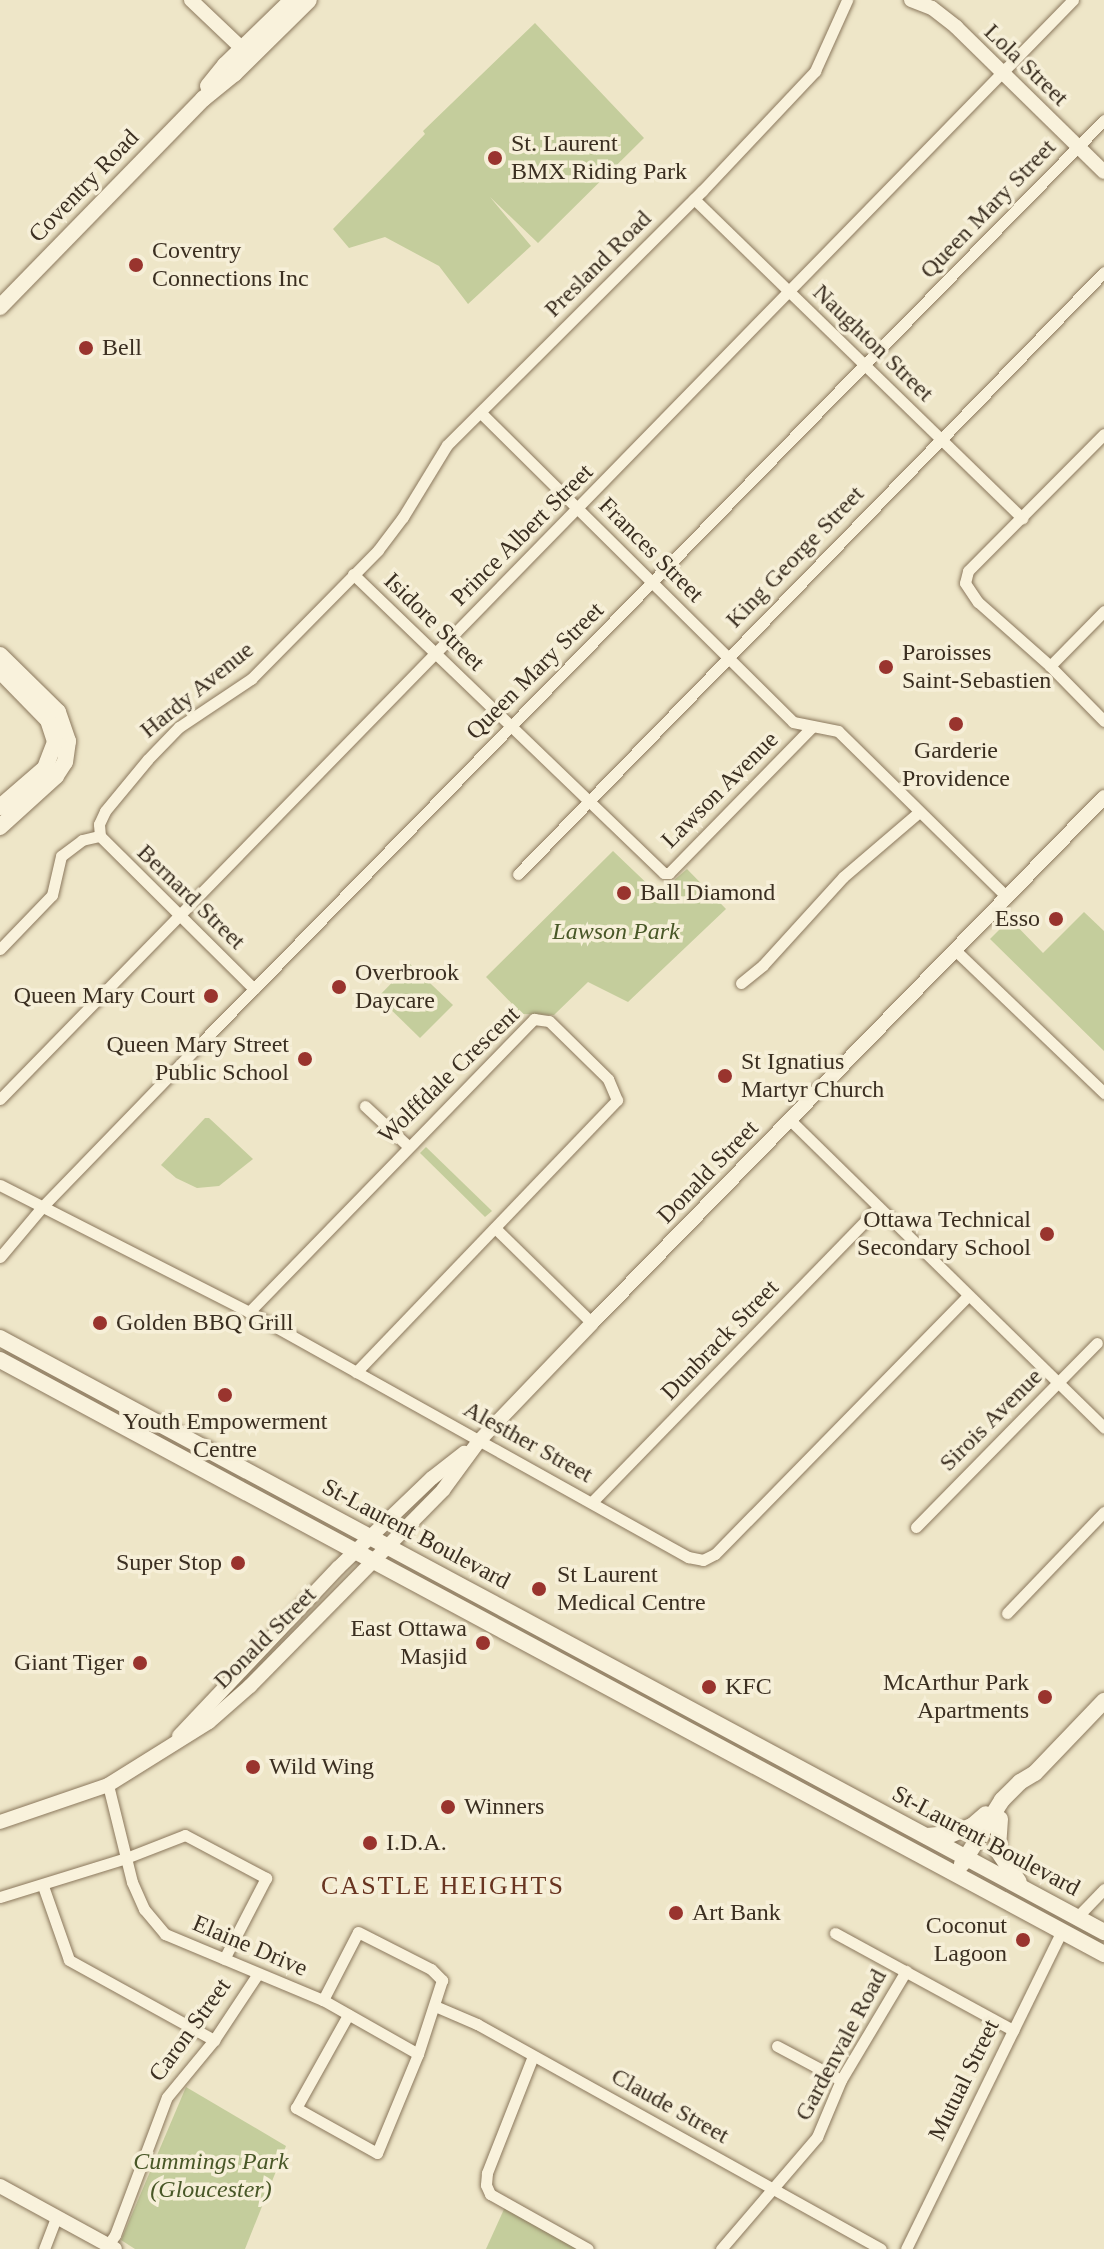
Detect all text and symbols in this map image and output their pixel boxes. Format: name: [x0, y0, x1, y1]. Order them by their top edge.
street label: Lola Street: [978, 18, 1074, 112]
street label: Coventry Road: [23, 123, 145, 249]
place label: St. Laurent BMX Riding Park: [511, 130, 687, 186]
street label: Queen Mary Street: [914, 133, 1062, 285]
marker: St. Laurent BMX Riding Park: [486, 149, 504, 167]
street label: Presland Road: [539, 205, 657, 323]
place label: Coventry Connections Inc: [152, 237, 309, 293]
marker: Coventry Connections Inc: [127, 256, 145, 274]
street label: Naughton Street: [807, 278, 939, 408]
place label: Bell: [102, 334, 142, 362]
marker: Bell: [77, 339, 95, 357]
street label: Prince Albert Street: [444, 457, 600, 613]
street label: King George Street: [720, 480, 870, 634]
street label: Frances Street: [593, 492, 709, 608]
street label: Isidore Street: [378, 567, 490, 677]
street label: Queen Mary Street: [460, 596, 610, 746]
street label: Hardy Avenue: [134, 635, 260, 745]
place label: Paroisses Saint-Sebastien: [902, 639, 1051, 695]
marker: Paroisses Saint-Sebastien: [877, 658, 895, 676]
marker: Garderie Providence: [947, 715, 965, 733]
street label: Lawson Avenue: [655, 725, 785, 855]
place label: Garderie Providence: [902, 737, 1010, 793]
street label: Bernard Street: [131, 838, 251, 956]
place label: Ball Diamond: [640, 879, 775, 907]
marker: Ball Diamond: [615, 884, 633, 902]
place label: Esso: [995, 905, 1040, 933]
marker: Esso: [1047, 910, 1065, 928]
park label: Lawson Park: [552, 918, 680, 946]
place label: Overbrook Daycare: [355, 959, 459, 1015]
marker: Overbrook Daycare: [330, 978, 348, 996]
place label: Queen Mary Court: [14, 982, 195, 1010]
marker: Queen Mary Court: [202, 987, 220, 1005]
street label: Wolffdale Crescent: [372, 1000, 526, 1150]
place label: Queen Mary Street Public School: [106, 1031, 289, 1087]
place label: St Ignatius Martyr Church: [741, 1048, 884, 1104]
marker: Queen Mary Street Public School: [296, 1050, 314, 1068]
marker: St Ignatius Martyr Church: [716, 1067, 734, 1085]
street label: Donald Street: [652, 1114, 764, 1230]
place label: Ottawa Technical Secondary School: [857, 1206, 1031, 1262]
marker: Ottawa Technical Secondary School: [1038, 1225, 1056, 1243]
street label: Dunbrack Street: [655, 1274, 785, 1406]
place label: Golden BBQ Grill: [116, 1309, 293, 1337]
marker: Golden BBQ Grill: [91, 1314, 109, 1332]
street label: Sirois Avenue: [933, 1362, 1049, 1478]
marker: Youth Empowerment Centre: [216, 1386, 234, 1404]
street label: Alesther Street: [458, 1395, 598, 1489]
place label: Youth Empowerment Centre: [123, 1408, 327, 1464]
street label: St-Laurent Boulevard: [317, 1472, 515, 1596]
place label: Super Stop: [116, 1549, 222, 1577]
marker: Super Stop: [229, 1554, 247, 1572]
place label: St Laurent Medical Centre: [557, 1561, 706, 1617]
marker: St Laurent Medical Centre: [528, 1578, 550, 1600]
street label: Donald Street: [208, 1581, 322, 1695]
place label: East Ottawa Masjid: [350, 1615, 467, 1671]
marker: East Ottawa Masjid: [474, 1634, 492, 1652]
place label: Giant Tiger: [14, 1649, 124, 1677]
marker: Giant Tiger: [131, 1654, 149, 1672]
place label: McArthur Park Apartments: [883, 1669, 1029, 1725]
place label: KFC: [725, 1673, 772, 1701]
marker: KFC: [700, 1678, 718, 1696]
marker: McArthur Park Apartments: [1036, 1688, 1054, 1706]
place label: Wild Wing: [269, 1753, 374, 1781]
marker: Wild Wing: [244, 1758, 262, 1776]
street label: St-Laurent Boulevard: [887, 1779, 1085, 1903]
place label: Winners: [464, 1793, 544, 1821]
marker: Winners: [439, 1798, 457, 1816]
place label: I.D.A.: [386, 1829, 447, 1857]
marker: I.D.A.: [361, 1834, 379, 1852]
district label: CASTLE HEIGHTS: [321, 1870, 565, 1902]
place label: Art Bank: [692, 1899, 781, 1927]
marker: Art Bank: [667, 1904, 685, 1922]
street label: Elaine Drive: [188, 1909, 312, 1983]
place label: Coconut Lagoon: [926, 1912, 1007, 1968]
marker: Coconut Lagoon: [1014, 1931, 1032, 1949]
street label: Gardenvale Road: [789, 1964, 893, 2126]
street label: Caron Street: [143, 1973, 237, 2087]
street label: Mutual Street: [922, 2015, 1006, 2145]
street label: Claude Street: [606, 2062, 734, 2150]
park label: Cummings Park (Gloucester): [133, 2148, 289, 2204]

